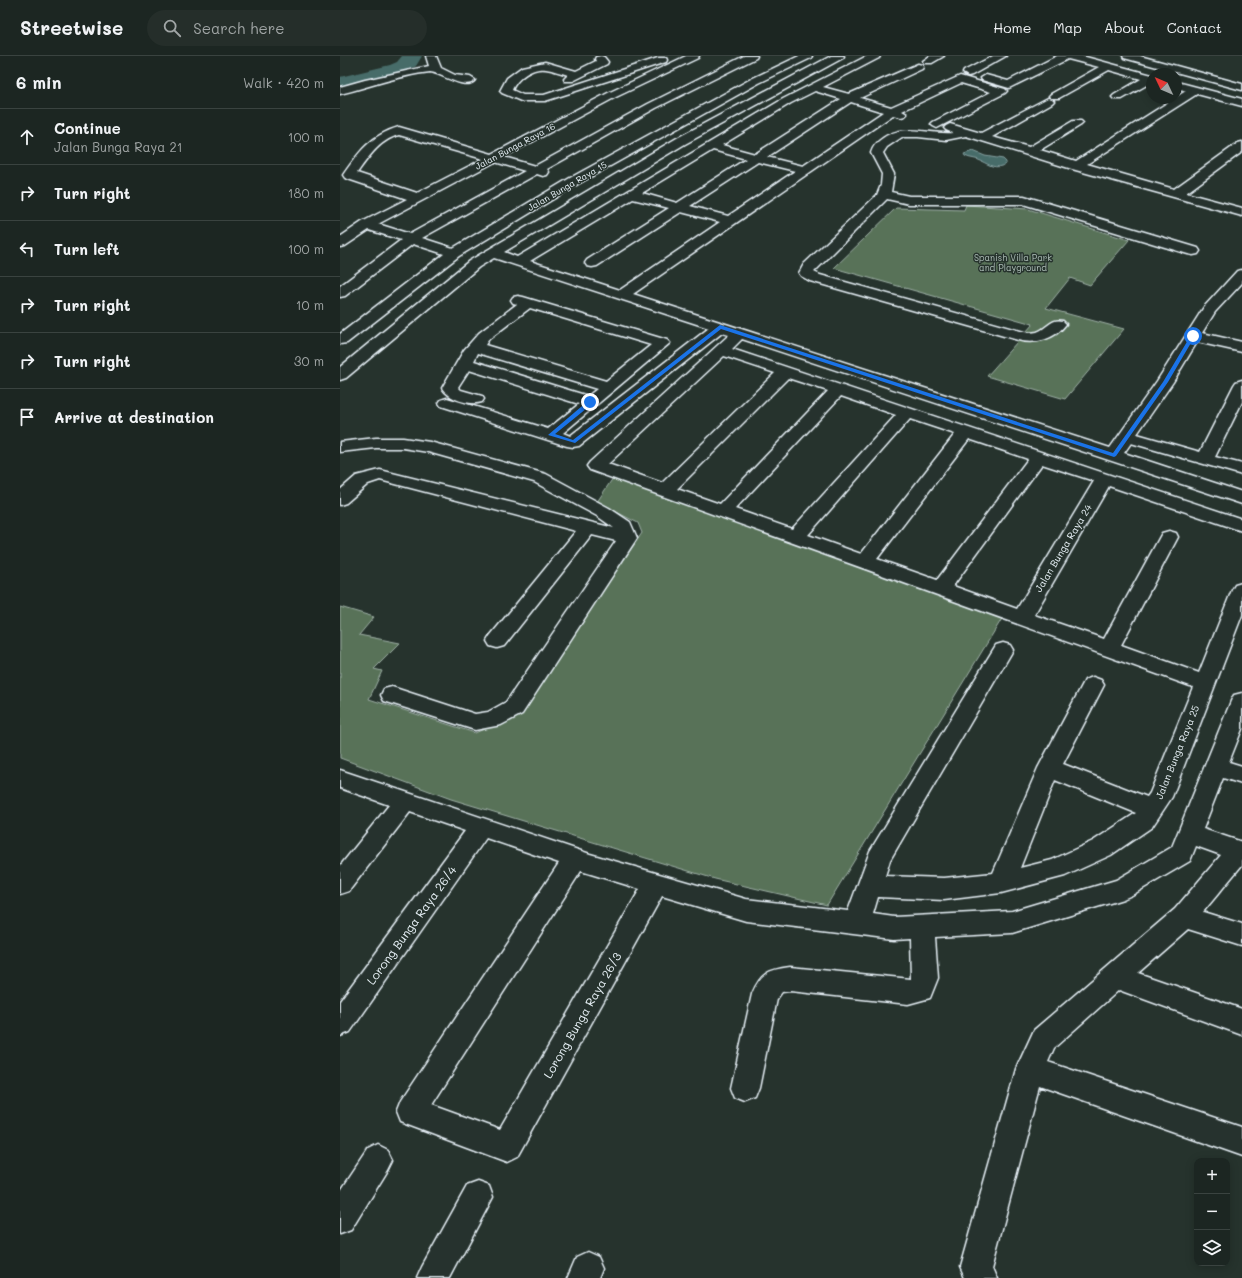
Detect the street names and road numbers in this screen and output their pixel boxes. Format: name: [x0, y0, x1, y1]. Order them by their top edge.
street label: Jalan Bunga Raya 16: [473, 120, 557, 172]
street label: Jalan Bunga Raya 15: [526, 159, 608, 213]
street label: Jalan Bunga Raya 24: [1031, 501, 1095, 595]
street label: Jalan Bunga Raya 25: [1152, 703, 1202, 801]
street label: Lorong Bunga Raya 26/4: [363, 862, 459, 988]
street label: Lorong Bunga Raya 26/3: [539, 949, 625, 1081]

